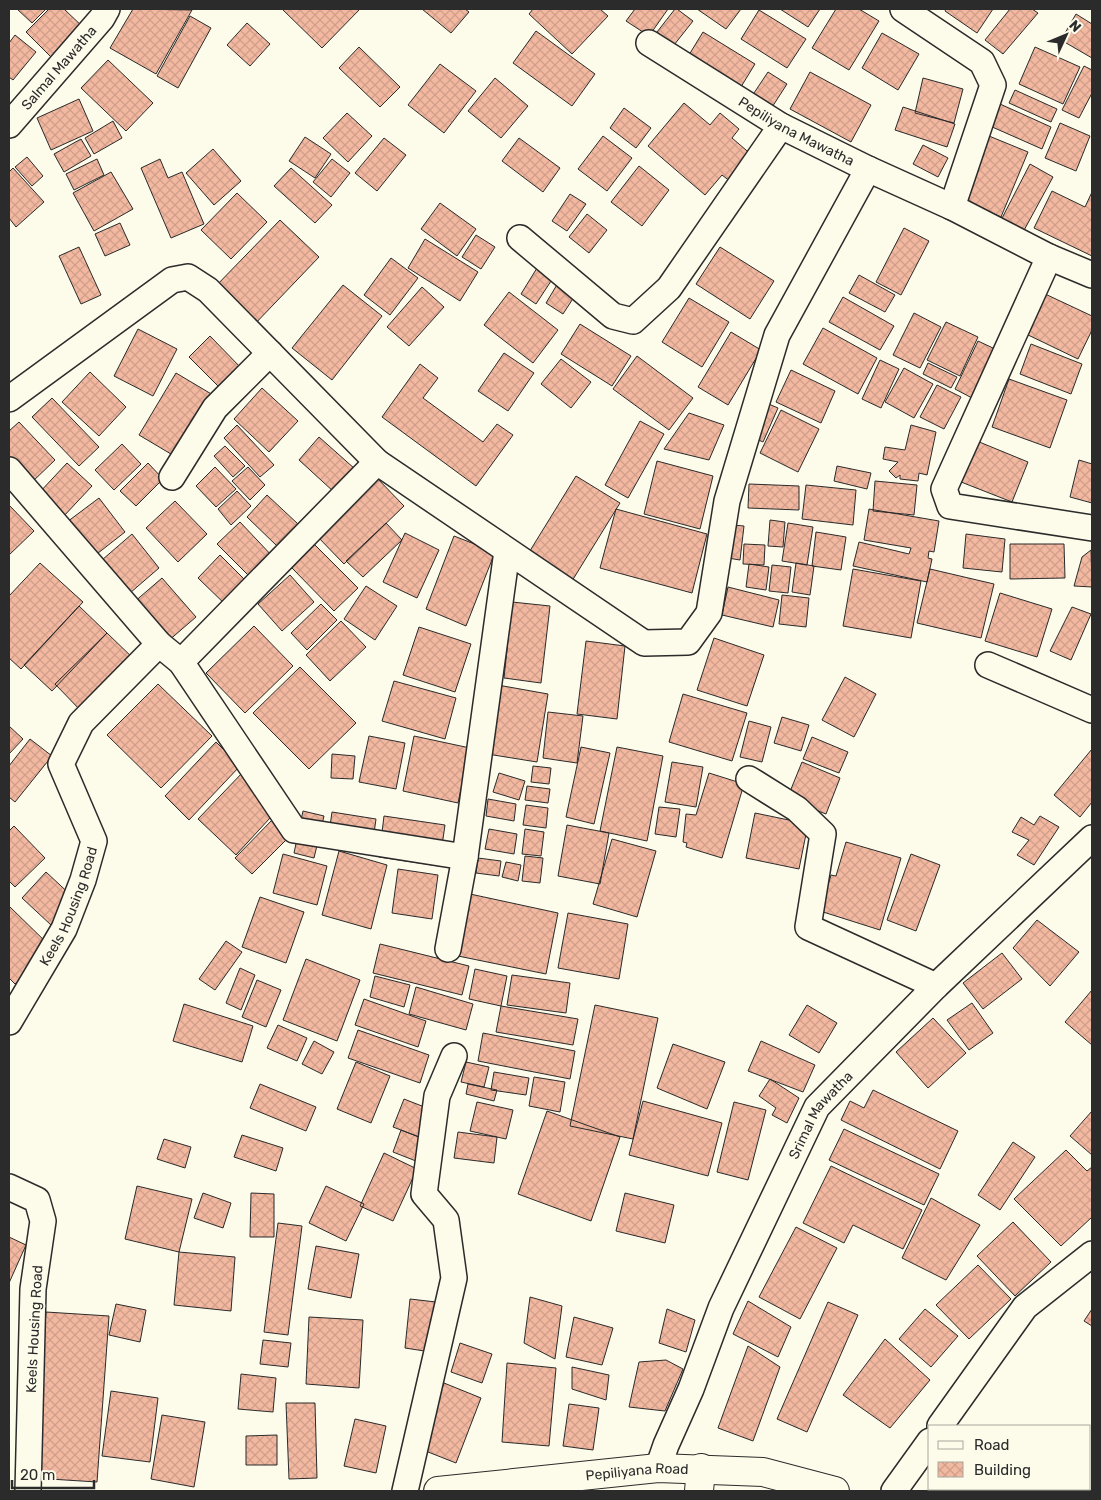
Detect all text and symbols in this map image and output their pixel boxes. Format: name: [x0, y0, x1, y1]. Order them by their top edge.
north arrow: [1041, 10, 1091, 60]
text: N: [1065, 17, 1085, 36]
street label: Salmal Mawatha: [18, 22, 100, 114]
street label: Pepiliyana Mawatha: [735, 93, 857, 170]
street label: Keels Housing Road: [36, 845, 101, 969]
street label: Srimal Mawatha: [785, 1068, 856, 1162]
street label: Keels Housing Road: [23, 1265, 46, 1393]
legend: [928, 1425, 1091, 1490]
text: Road: [974, 1436, 1010, 1454]
scale bar: [12, 1458, 95, 1490]
street label: Pepiliyana Road: [585, 1460, 689, 1485]
text: Building: [974, 1461, 1031, 1479]
text: 20 m: [20, 1466, 55, 1484]

